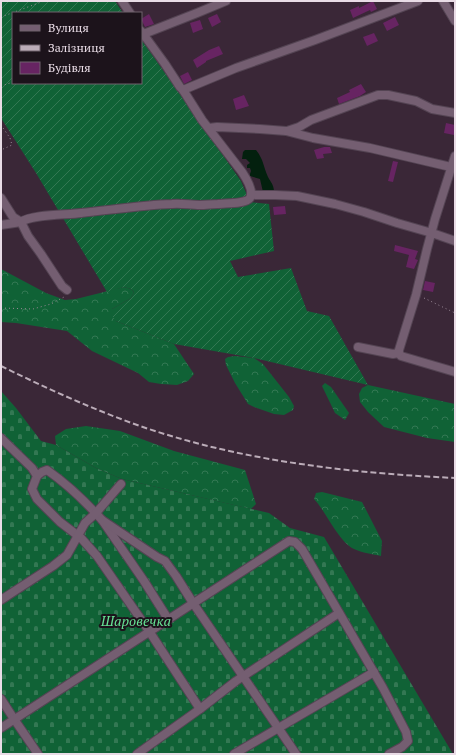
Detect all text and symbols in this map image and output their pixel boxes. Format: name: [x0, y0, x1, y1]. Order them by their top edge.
legend: [12, 12, 142, 84]
text: Вулиця: [48, 20, 89, 35]
text: Залізниця: [48, 40, 105, 55]
text: Будівля: [48, 60, 91, 75]
park label: Шаровечка: [100, 611, 171, 630]

